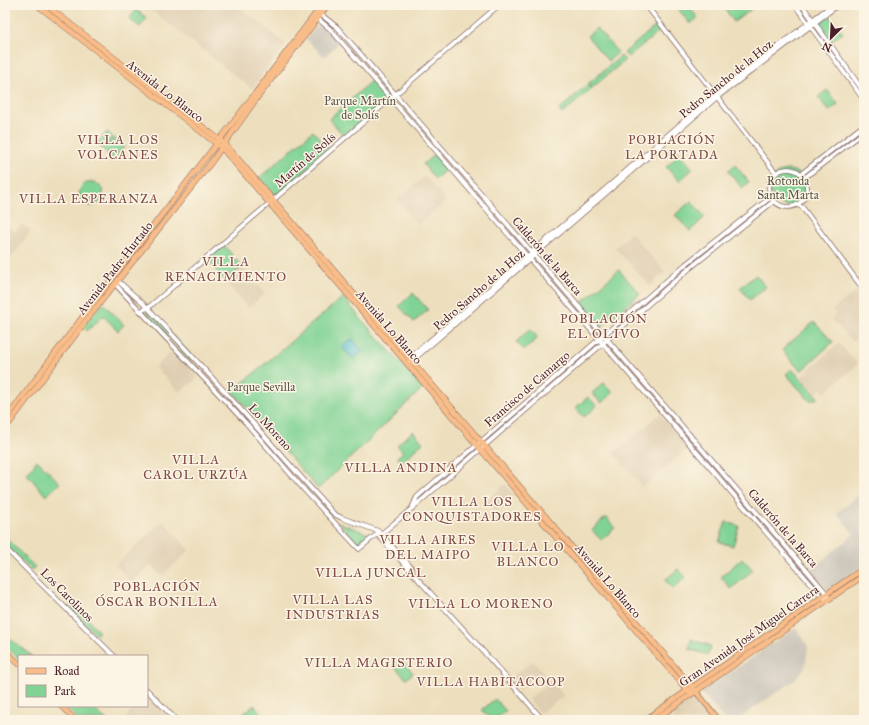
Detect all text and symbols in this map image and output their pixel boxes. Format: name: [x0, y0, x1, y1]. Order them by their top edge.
north arrow: [811, 18, 851, 58]
street label: Pedro Sancho de la Hoz: [676, 37, 776, 121]
text: N: [820, 39, 834, 55]
street label: Avenida Lo Blanco: [123, 56, 206, 125]
park label: Parque Martín de Solís: [324, 94, 396, 122]
street label: Martín de Solís: [272, 130, 338, 190]
district label: POBLACIÓN LA PORTADA: [625, 131, 719, 163]
district label: VILLA LOS VOLCANES: [76, 132, 159, 163]
park label: Rotonda Santa Marta: [757, 174, 820, 202]
district label: VILLA ESPERANZA: [18, 191, 159, 207]
street label: Calderón de la Barca: [509, 214, 585, 299]
street label: Avenida Padre Hurtado: [74, 219, 156, 318]
street label: Pedro Sancho de la Hoz: [431, 246, 528, 333]
district label: VILLA RENACIMIENTO: [165, 254, 287, 285]
street label: Avenida Lo Blanco: [352, 286, 425, 367]
district label: POBLACIÓN EL OLIVO: [560, 310, 648, 342]
street label: Francisco de Camargo: [482, 348, 573, 431]
park label: Parque Sevilla: [227, 380, 296, 395]
street label: Lo Moreno: [245, 401, 295, 453]
district label: VILLA CAROL URZÚA: [143, 452, 249, 483]
district label: VILLA ANDINA: [344, 460, 457, 476]
street label: Calderón de la Barca: [745, 486, 821, 571]
district label: VILLA LOS CONQUISTADORES: [402, 494, 542, 525]
district label: VILLA AIRES DEL MAIPO: [378, 532, 477, 563]
district label: VILLA LO BLANCO: [490, 539, 565, 570]
street label: Avenida Lo Blanco: [571, 540, 644, 621]
district label: VILLA JUNCAL: [314, 565, 427, 581]
street label: Los Carolinos: [38, 566, 96, 624]
district label: POBLACIÓN ÓSCAR BONILLA: [95, 578, 219, 610]
street label: Gran Avenida José Miguel Carrera: [677, 582, 823, 690]
district label: VILLA LAS INDUSTRIAS: [286, 592, 380, 623]
district label: VILLA LO MORENO: [407, 596, 554, 612]
legend: [18, 655, 148, 707]
district label: VILLA MAGISTERIO: [304, 655, 453, 671]
text: Road: [54, 664, 80, 678]
district label: VILLA HABITACOOP: [416, 674, 565, 690]
text: Park: [54, 684, 76, 698]

